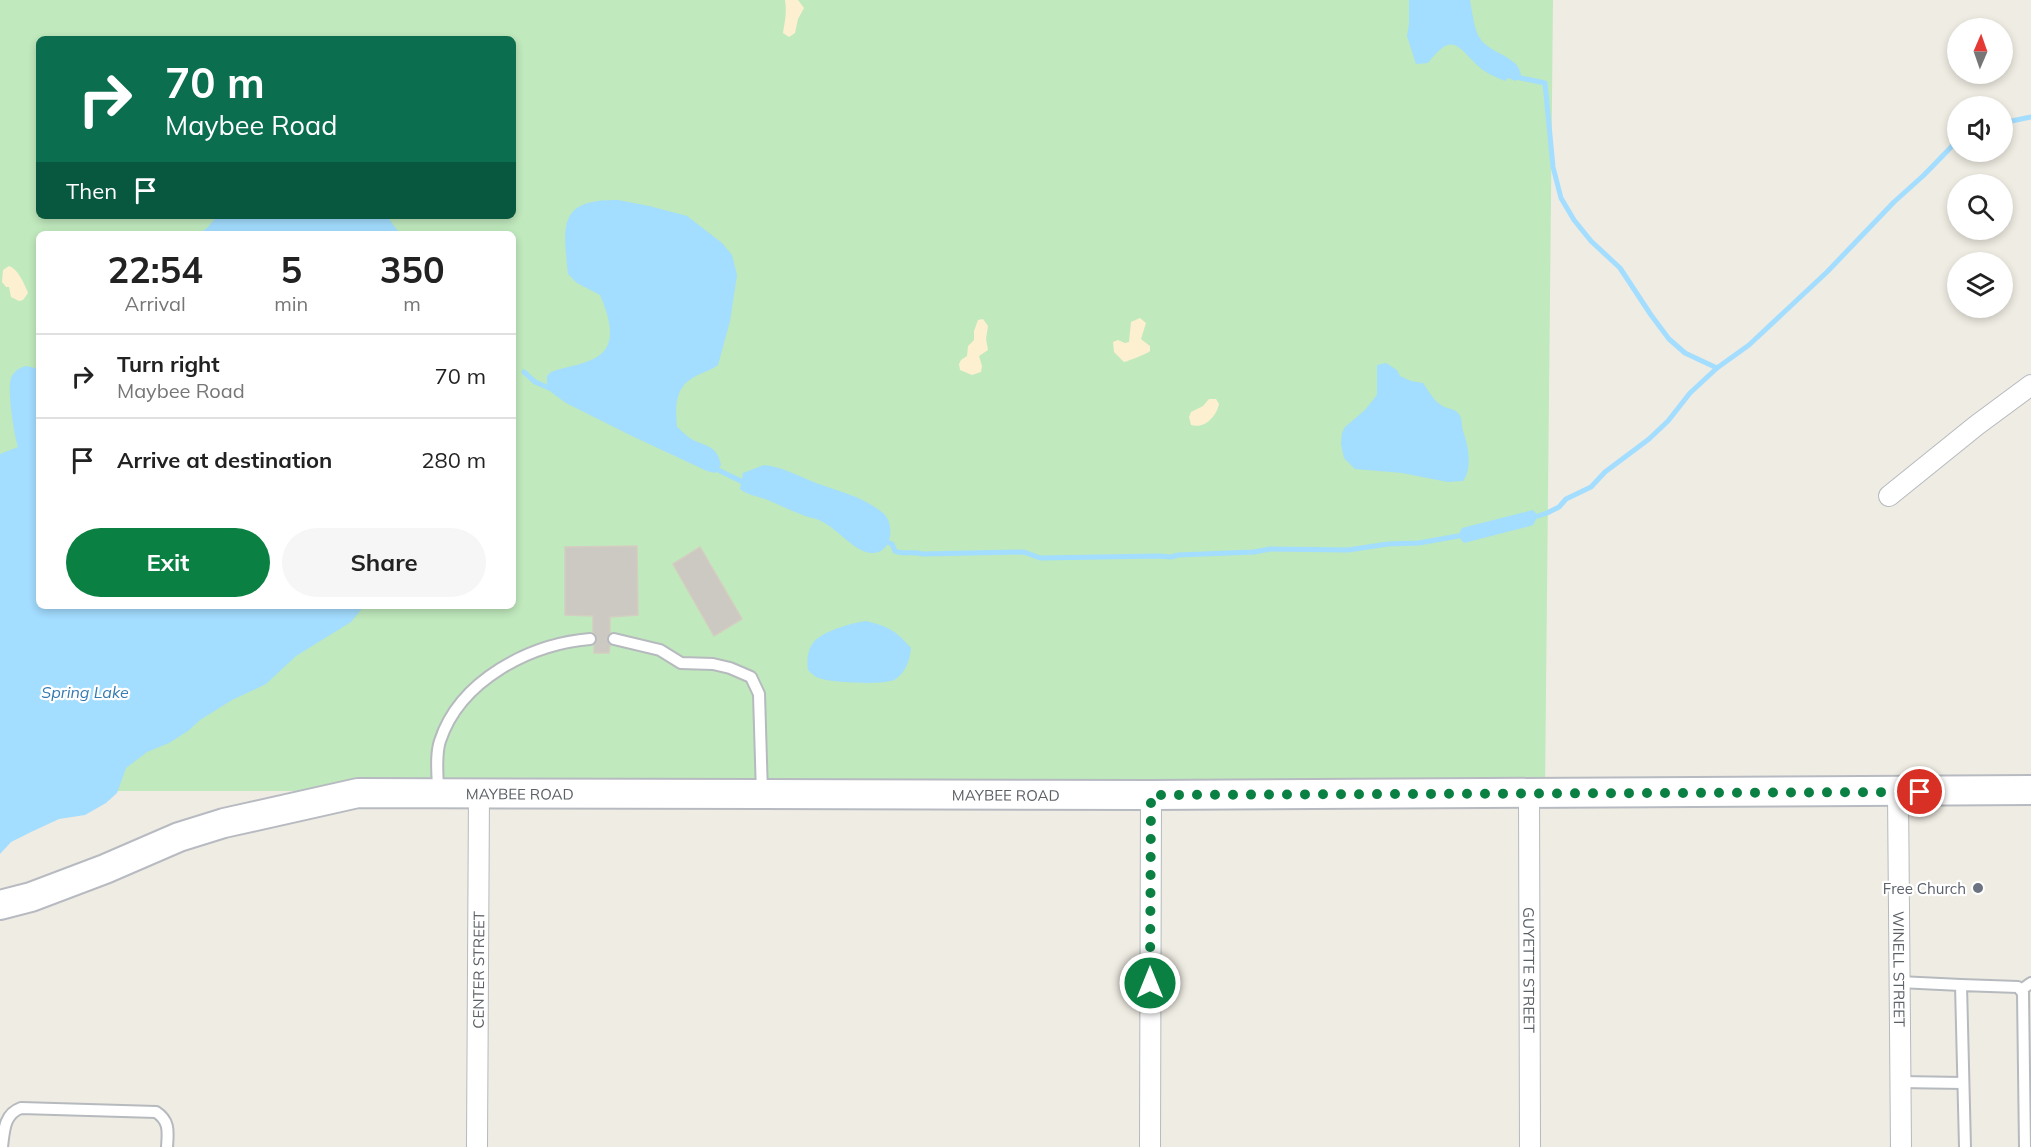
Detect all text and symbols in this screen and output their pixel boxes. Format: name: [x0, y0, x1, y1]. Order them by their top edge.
north arrow: [1947, 18, 2013, 84]
map controls: [1947, 18, 2013, 318]
text: 70 m: [165, 56, 265, 109]
icon: right: [66, 60, 144, 138]
button: sound: [1947, 96, 2013, 162]
text: Maybee Road: [165, 108, 337, 142]
icon: arrive: [129, 174, 162, 207]
button: search: [1947, 174, 2013, 240]
text: Then: [66, 177, 117, 205]
text: 22:54: [107, 247, 203, 292]
text: 5: [280, 247, 302, 292]
text: 350: [380, 247, 445, 292]
button: layers: [1947, 252, 2013, 318]
text: Arrival: [125, 291, 186, 316]
text: min: [274, 291, 308, 316]
text: m: [403, 291, 421, 316]
text: Turn right: [117, 350, 220, 378]
icon: right: [66, 360, 99, 393]
text: 70 m: [435, 362, 486, 390]
text: Maybee Road: [117, 378, 245, 403]
icon: arrive: [66, 444, 99, 477]
text: Arrive at destination: [117, 446, 332, 474]
text: 280 m: [421, 446, 486, 474]
button: Exit: [66, 528, 270, 597]
button: Share: [282, 528, 486, 597]
water label: Spring Lake: [41, 682, 129, 702]
pin: [1894, 766, 1945, 817]
icon: arrive: [1903, 775, 1936, 808]
street label: MAYBEE ROAD: [466, 784, 574, 803]
street label: MAYBEE ROAD: [952, 785, 1060, 804]
place label: Free Church: [1883, 879, 1966, 898]
marker: Free Church: [1971, 881, 1985, 895]
street label: GUYETTE STREET: [1520, 907, 1539, 1033]
street label: CENTER STREET: [468, 911, 488, 1029]
street label: WINELL STREET: [1890, 911, 1909, 1027]
position arrow: [1118, 951, 1182, 1015]

